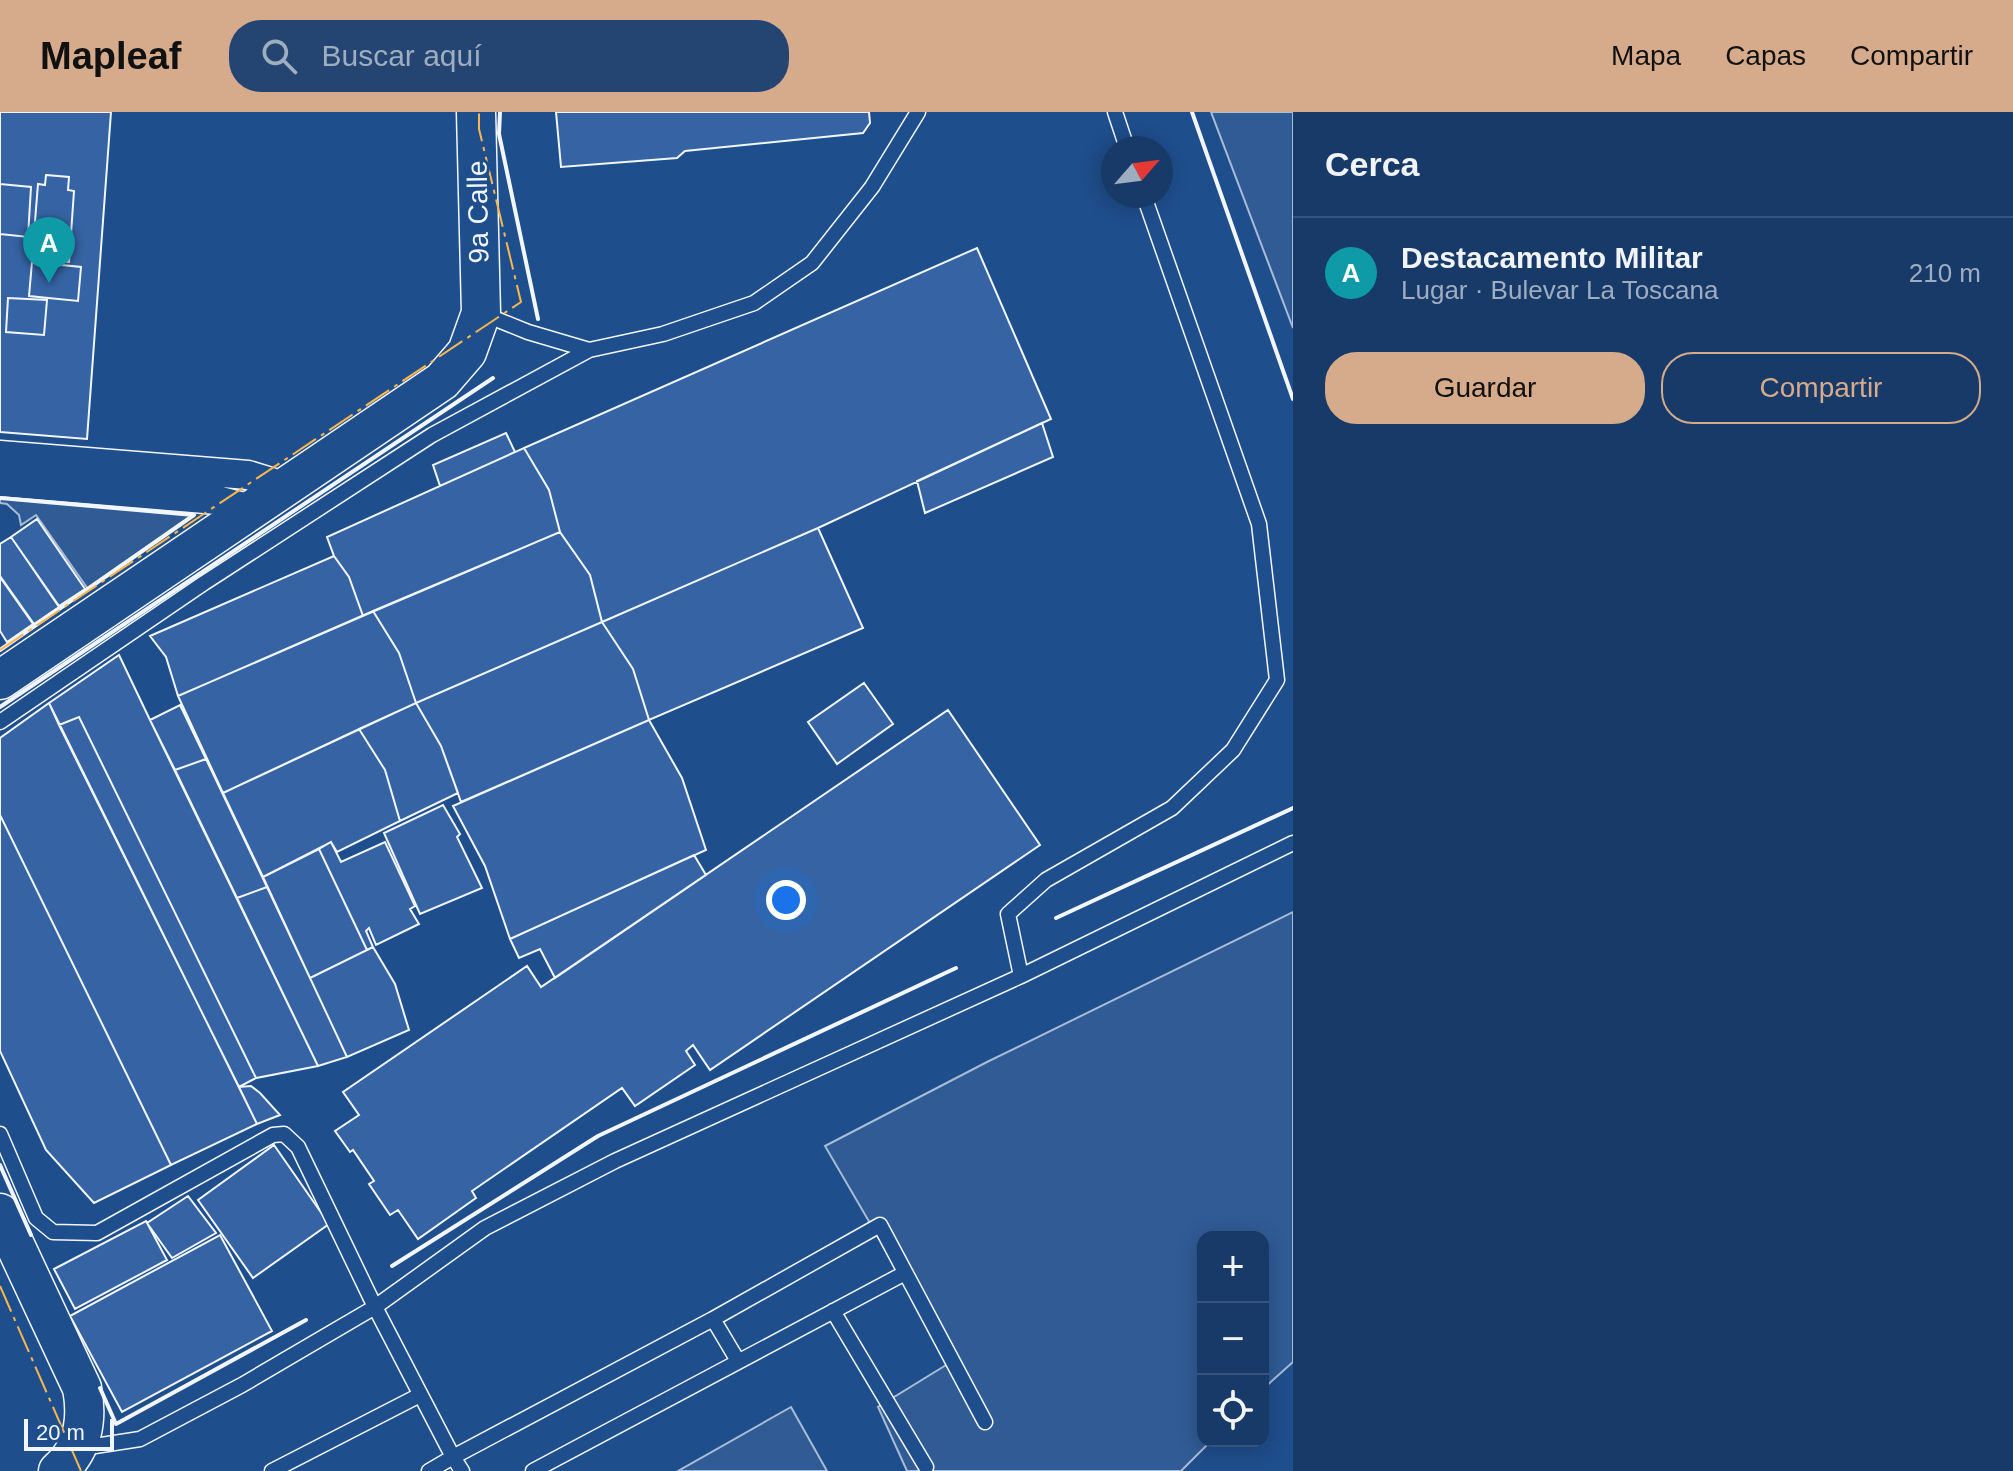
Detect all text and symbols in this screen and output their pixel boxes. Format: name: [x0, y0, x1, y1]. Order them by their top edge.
search box: [229, 20, 789, 92]
icon: search: [257, 34, 301, 78]
text: Mapleaf: [40, 35, 181, 77]
text: Buscar aquí: [321, 39, 482, 72]
text: Mapa: [1611, 40, 1681, 71]
text: Capas: [1725, 40, 1806, 71]
text: Compartir: [1850, 40, 1973, 71]
north arrow: [1101, 136, 1173, 208]
text: Cerca: [1325, 145, 1420, 183]
street label: 9a Calle: [462, 160, 494, 264]
pin: A: [23, 217, 75, 283]
text: Destacamento Militar: [1401, 241, 1703, 274]
text: A: [1342, 258, 1360, 288]
text: 210 m: [1909, 258, 1981, 288]
text: Lugar · Bulevar La Toscana: [1401, 275, 1719, 305]
button: Guardar: [1325, 352, 1645, 424]
button: Compartir: [1661, 352, 1981, 424]
your location: [766, 880, 806, 920]
map controls: [1197, 1231, 1269, 1447]
button: +: [1197, 1231, 1269, 1303]
button: −: [1197, 1303, 1269, 1375]
button: locate: [1197, 1375, 1269, 1447]
scale bar: [24, 1415, 114, 1451]
text: 20 m: [36, 1420, 85, 1445]

